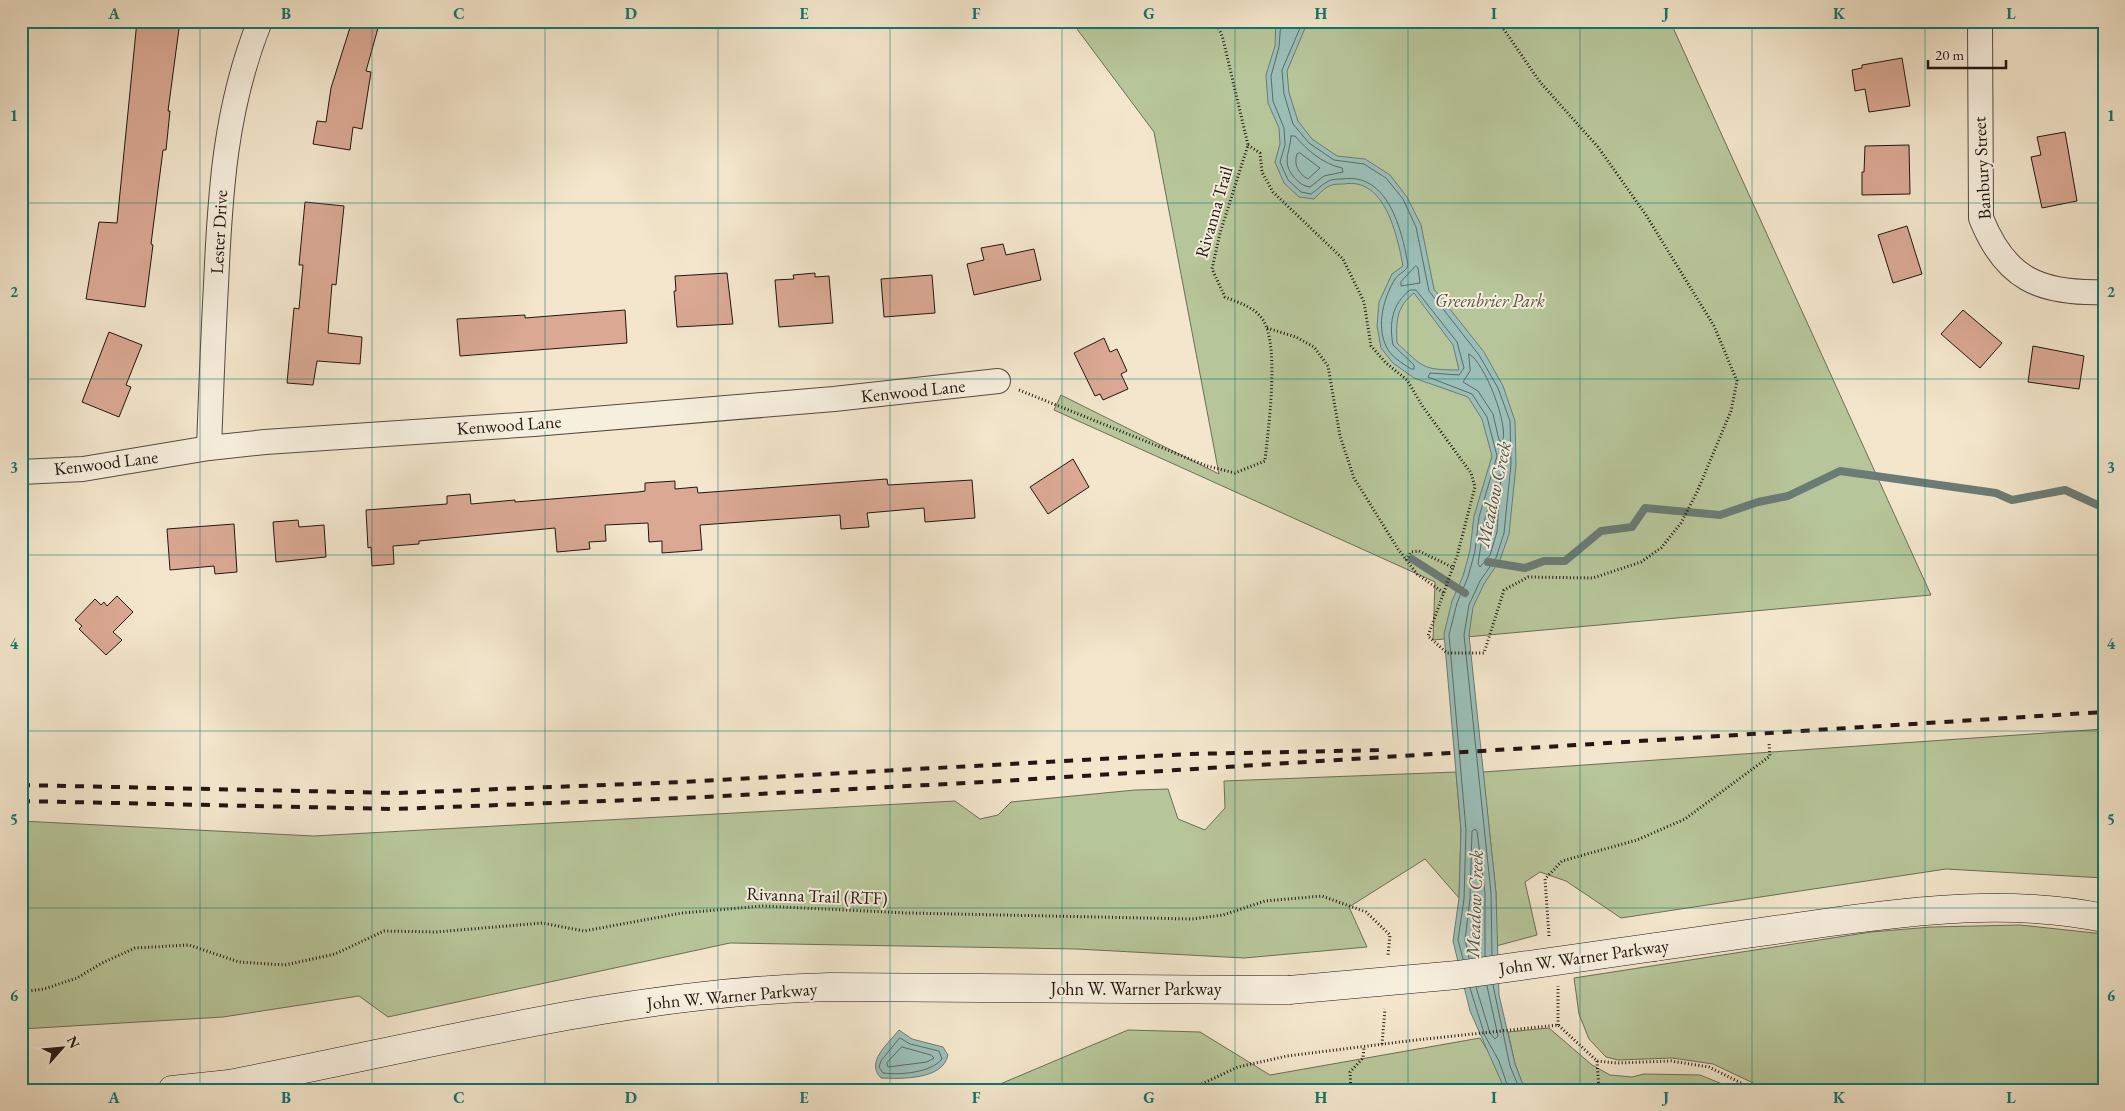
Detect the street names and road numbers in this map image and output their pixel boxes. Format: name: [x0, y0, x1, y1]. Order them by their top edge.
street label: Banbury Street: [1967, 116, 1996, 220]
street label: Rivanna Trail: [1190, 164, 1238, 260]
street label: Lester Drive: [205, 189, 232, 275]
street label: Kenwood Lane: [860, 374, 966, 407]
street label: Kenwood Lane: [456, 409, 562, 440]
street label: Kenwood Lane: [52, 445, 159, 480]
street label: Rivanna Trail (RTF): [746, 882, 888, 909]
street label: John W. Warner Parkway: [1496, 933, 1670, 980]
street label: John W. Warner Parkway: [644, 977, 818, 1015]
street label: John W. Warner Parkway: [1048, 977, 1222, 1000]

